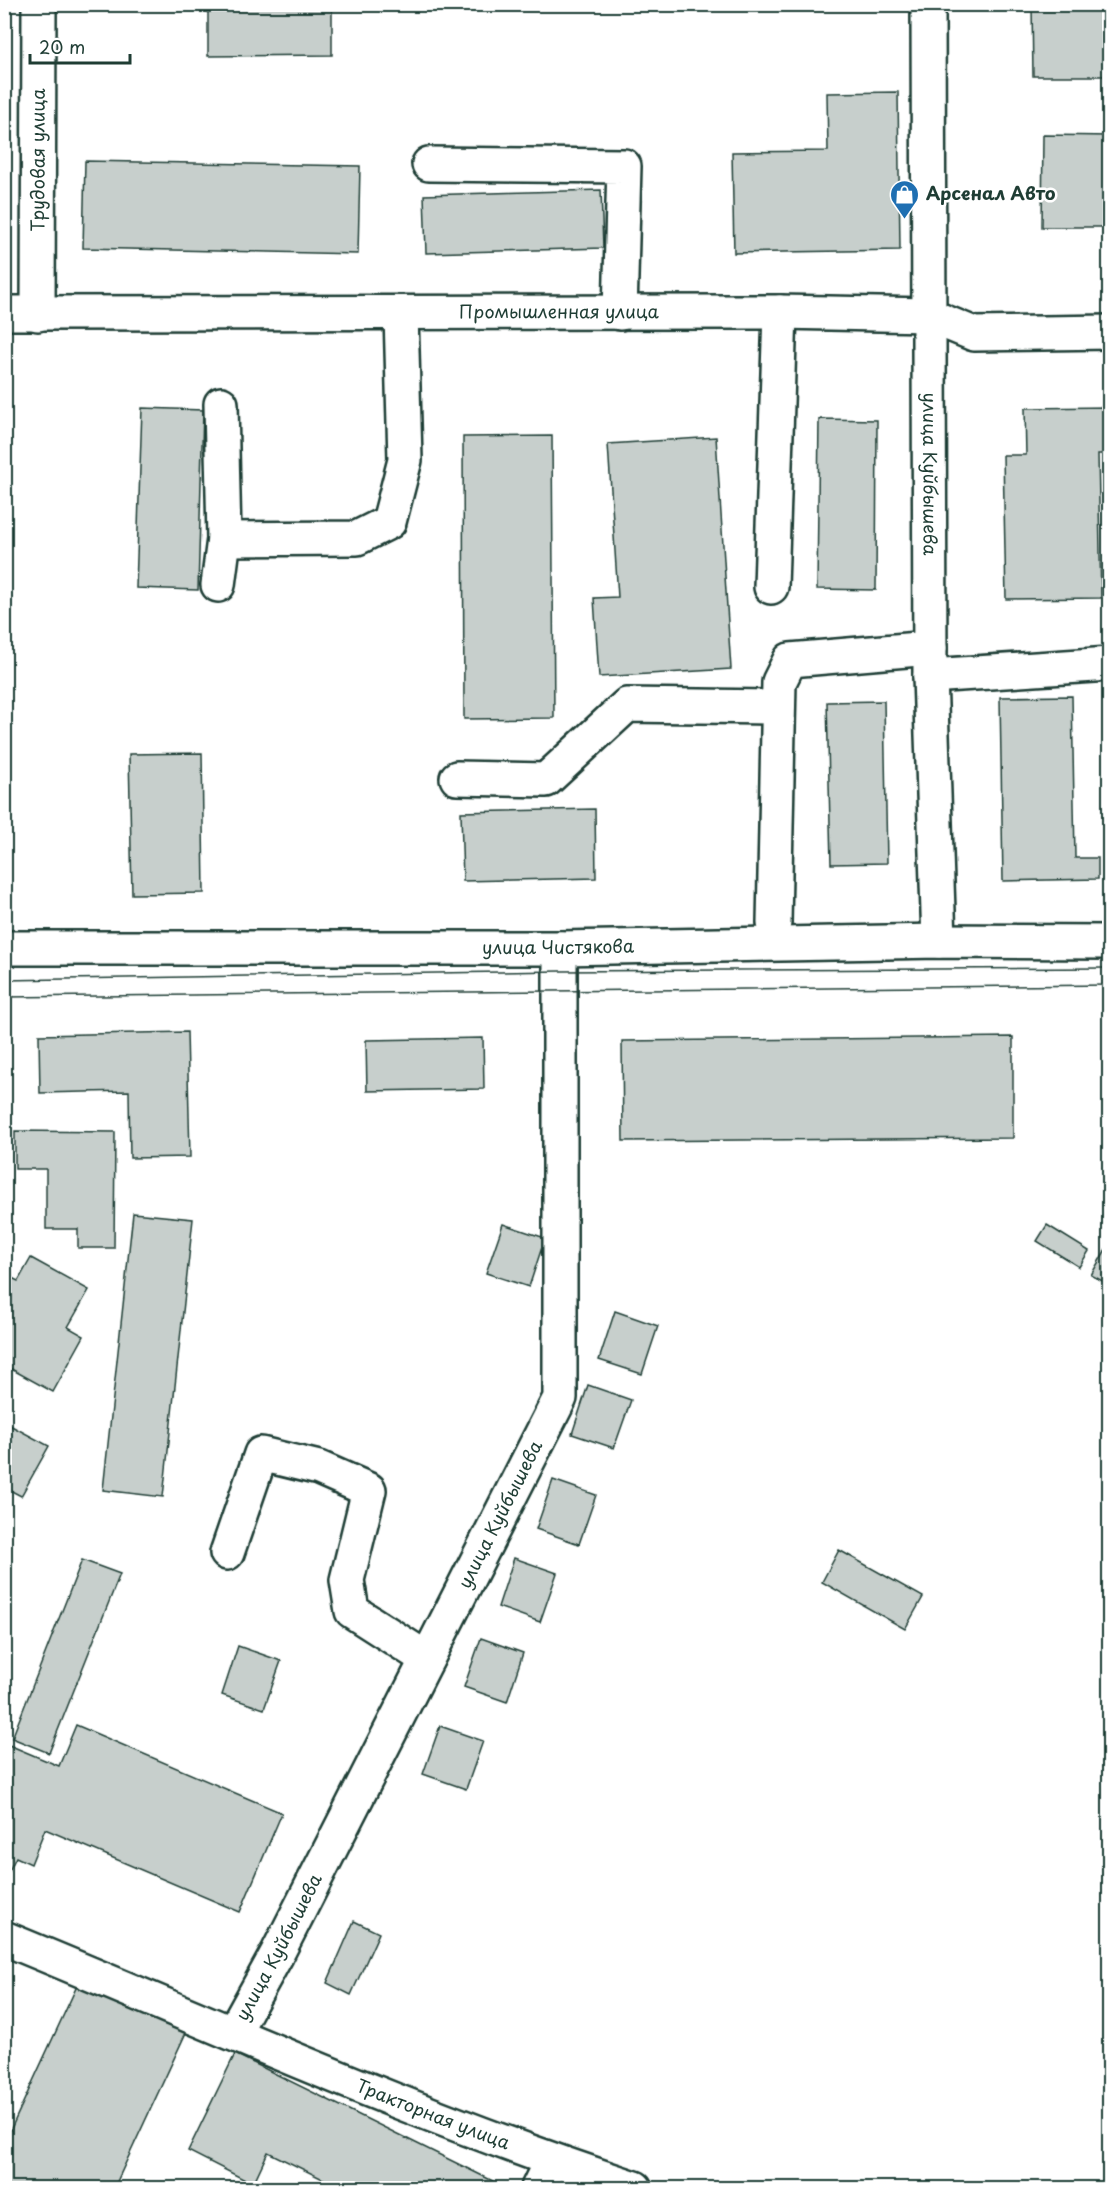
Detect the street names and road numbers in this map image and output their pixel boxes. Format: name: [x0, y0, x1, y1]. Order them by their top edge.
street label: Трудовая улица: [23, 88, 51, 232]
street label: Промышленная улица: [459, 297, 660, 324]
street label: улица Куйбышева: [917, 392, 945, 556]
street label: улица Чистякова: [482, 932, 635, 960]
street label: улица Куйбышева: [450, 1435, 549, 1593]
street label: улица Куйбышева: [228, 1868, 328, 2025]
street label: Тракторная улица: [353, 2071, 515, 2156]

